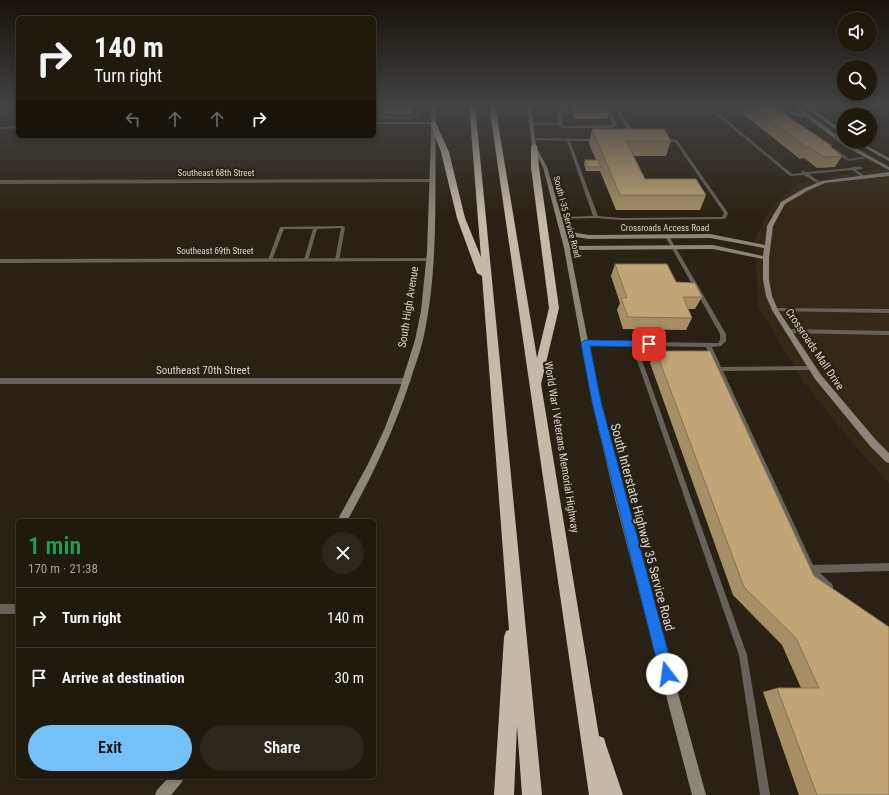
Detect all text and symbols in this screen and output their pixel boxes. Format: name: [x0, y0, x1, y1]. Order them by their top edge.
map controls: [837, 12, 877, 148]
button: sound: [837, 12, 877, 52]
text: 140 m: [94, 31, 164, 64]
icon: right: [28, 32, 80, 84]
button: search: [837, 60, 877, 100]
text: Turn right: [94, 65, 162, 86]
icon: left: [122, 108, 144, 130]
icon: ahead: [164, 108, 186, 130]
icon: ahead: [206, 108, 228, 130]
icon: right: [248, 108, 270, 130]
button: layers: [837, 108, 877, 148]
street label: Southeast 68th Street: [178, 168, 255, 178]
street label: South I-35 Service Road: [551, 175, 583, 259]
street label: Crossroads Access Road: [621, 223, 709, 233]
street label: Southeast 69th Street: [177, 246, 254, 256]
street label: South High Avenue: [396, 266, 421, 349]
street label: Crossroads Mall Drive: [783, 306, 847, 392]
pin: [632, 327, 666, 361]
icon: arrive: [638, 333, 660, 355]
street label: World War I Veterans Memorial Highway: [542, 360, 582, 534]
street label: Southeast 70th Street: [156, 364, 250, 377]
street label: South Interstate Highway 35 Service Road: [608, 422, 677, 633]
text: 1 min: [28, 532, 81, 560]
button: close: [322, 532, 364, 574]
text: 170 m · 21:38: [28, 561, 98, 576]
icon: right: [28, 607, 50, 629]
text: Turn right: [62, 609, 121, 627]
text: 140 m: [327, 609, 364, 627]
position arrow: [646, 653, 688, 695]
icon: arrive: [28, 667, 50, 689]
text: Arrive at destination: [62, 669, 185, 687]
text: 30 m: [334, 669, 364, 687]
button: Exit: [28, 725, 192, 771]
button: Share: [200, 725, 364, 771]

